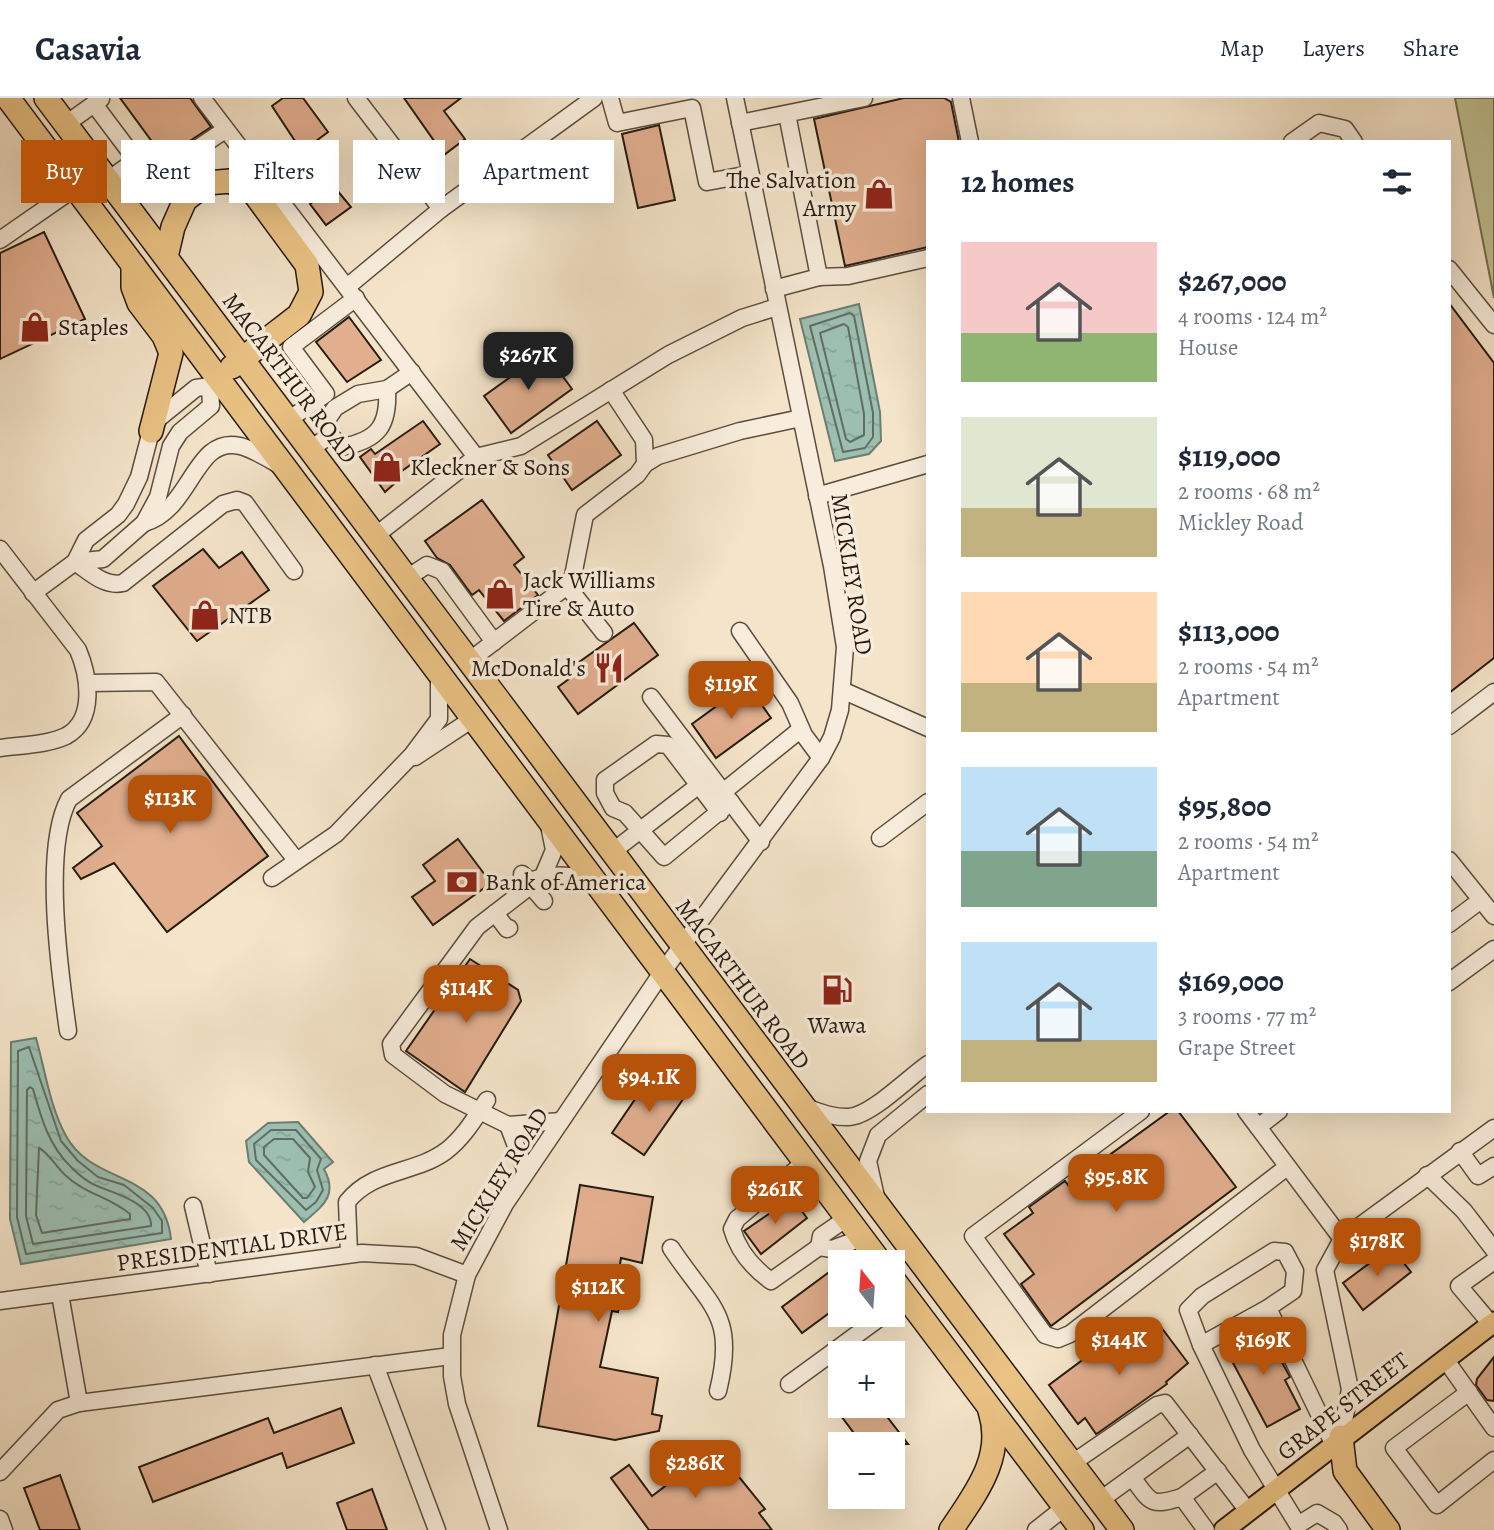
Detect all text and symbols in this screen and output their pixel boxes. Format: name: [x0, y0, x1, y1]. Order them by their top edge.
text: Casavia: [35, 26, 141, 71]
text: Map: [1220, 32, 1264, 64]
text: Layers: [1302, 32, 1365, 64]
text: Share: [1403, 32, 1459, 64]
chip: Buy: [21, 140, 107, 203]
chip: Rent: [121, 140, 215, 203]
chip: Filters: [229, 140, 339, 203]
chip: New: [353, 140, 445, 203]
chip: Apartment: [459, 140, 614, 203]
text: 12 homes: [961, 162, 1074, 202]
icon: filters: [1378, 163, 1416, 201]
place label: The Salvation Army: [726, 164, 856, 224]
shop icon: The Salvation Army: [862, 177, 896, 211]
text: $267,000: [1178, 261, 1287, 301]
icon: home: [1017, 270, 1101, 354]
street label: MACARTHUR ROAD: [215, 286, 365, 470]
text: 4 rooms · 124 m²: [1178, 301, 1327, 332]
shop icon: Staples: [18, 310, 52, 344]
place label: Staples: [58, 311, 129, 343]
pin: $267K: [479, 332, 577, 392]
text: House: [1178, 332, 1238, 363]
text: $267K: [499, 339, 557, 370]
text: $119,000: [1178, 436, 1281, 476]
icon: home: [1017, 445, 1101, 529]
shop icon: Kleckner & Sons: [370, 450, 404, 484]
place label: Kleckner & Sons: [410, 451, 570, 483]
text: 2 rooms · 68 m²: [1178, 476, 1320, 507]
street label: MICKLEY ROAD: [823, 491, 881, 657]
text: Mickley Road: [1178, 507, 1304, 538]
place label: Jack Williams Tire & Auto: [523, 564, 656, 624]
shop icon: Jack Williams Tire & Auto: [483, 577, 517, 611]
shop icon: NTB: [188, 598, 222, 632]
place label: NTB: [228, 599, 272, 631]
text: $113,000: [1178, 611, 1280, 651]
icon: home: [1017, 620, 1101, 704]
restaurant icon: McDonald's: [592, 651, 626, 685]
text: 2 rooms · 54 m²: [1178, 651, 1319, 682]
place label: McDonald's: [471, 652, 586, 684]
pin: $119K: [682, 662, 780, 721]
text: $119K: [705, 668, 757, 699]
text: Apartment: [1178, 682, 1280, 713]
pin: $113K: [121, 776, 219, 835]
text: $113K: [144, 782, 196, 813]
text: $95,800: [1178, 786, 1271, 826]
icon: home: [1017, 795, 1101, 879]
text: 2 rooms · 54 m²: [1178, 826, 1319, 857]
text: Apartment: [1178, 857, 1280, 888]
bank icon: Bank of America: [445, 865, 479, 899]
place label: Bank of America: [485, 866, 647, 898]
street label: MACARTHUR ROAD: [668, 892, 818, 1076]
text: $169,000: [1178, 961, 1284, 1001]
pin: $114K: [417, 965, 515, 1025]
icon: home: [1017, 970, 1101, 1054]
text: $114K: [439, 972, 493, 1003]
fuel station icon: Wawa: [820, 973, 854, 1007]
text: 3 rooms · 77 m²: [1178, 1001, 1316, 1032]
place label: Wawa: [807, 1009, 867, 1041]
text: Grape Street: [1178, 1032, 1296, 1063]
pin: $94.1K: [592, 1054, 706, 1114]
text: $94.1K: [618, 1061, 680, 1092]
street label: MICKLEY ROAD: [442, 1101, 556, 1257]
pin: $95.8K: [1059, 1154, 1173, 1214]
text: $95.8K: [1084, 1161, 1148, 1192]
pin: $261K: [726, 1166, 824, 1226]
text: $261K: [747, 1173, 803, 1204]
street label: PRESIDENTIAL DRIVE: [115, 1215, 349, 1279]
pin: $178K: [1328, 1218, 1426, 1278]
text: $178K: [1350, 1225, 1404, 1256]
north arrow: [828, 1250, 905, 1326]
map controls: [828, 1250, 905, 1509]
pin: $112K: [549, 1264, 647, 1324]
text: $112K: [571, 1271, 625, 1302]
pin: $144K: [1070, 1318, 1168, 1377]
pin: $169K: [1214, 1318, 1312, 1377]
text: $144K: [1091, 1324, 1147, 1355]
text: $169K: [1235, 1324, 1291, 1355]
button: +: [828, 1341, 905, 1418]
street label: GRAPE STREET: [1271, 1345, 1415, 1467]
button: −: [828, 1432, 905, 1509]
pin: $286K: [646, 1440, 744, 1500]
text: $286K: [666, 1447, 724, 1478]

